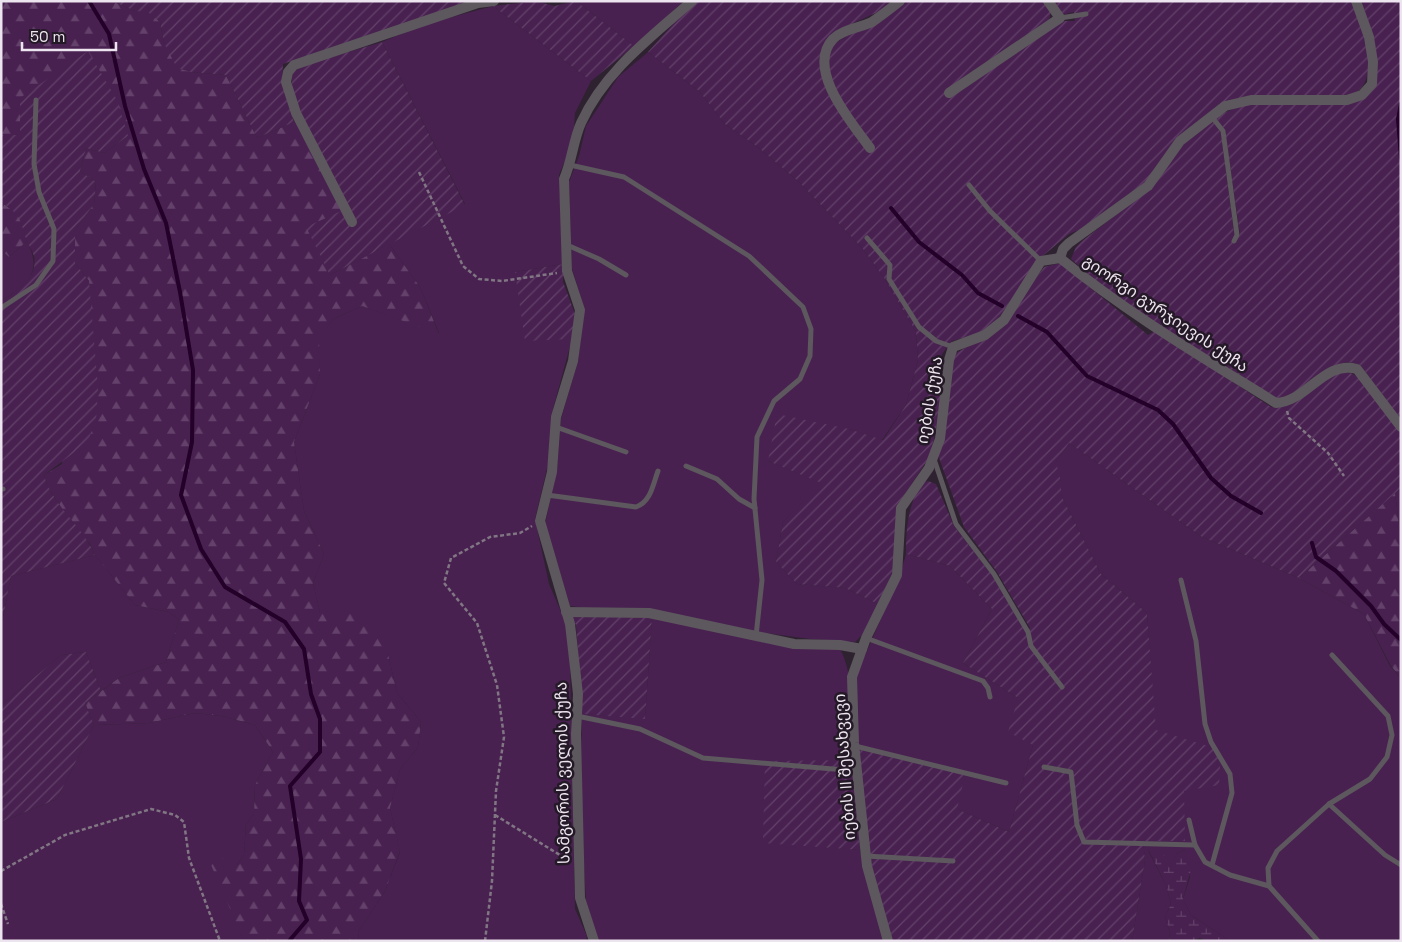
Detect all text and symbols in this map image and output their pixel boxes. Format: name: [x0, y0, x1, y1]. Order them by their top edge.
scale bar: [22, 20, 116, 52]
text: 50 m: [30, 27, 65, 46]
street label: გიორგი გურჯიევის ქუჩა: [1079, 250, 1253, 377]
street label: იების ქუჩა: [911, 355, 948, 445]
street label: სამგორის ველის ქუჩა: [550, 682, 575, 864]
street label: იების II შესახვევი: [829, 693, 860, 841]

